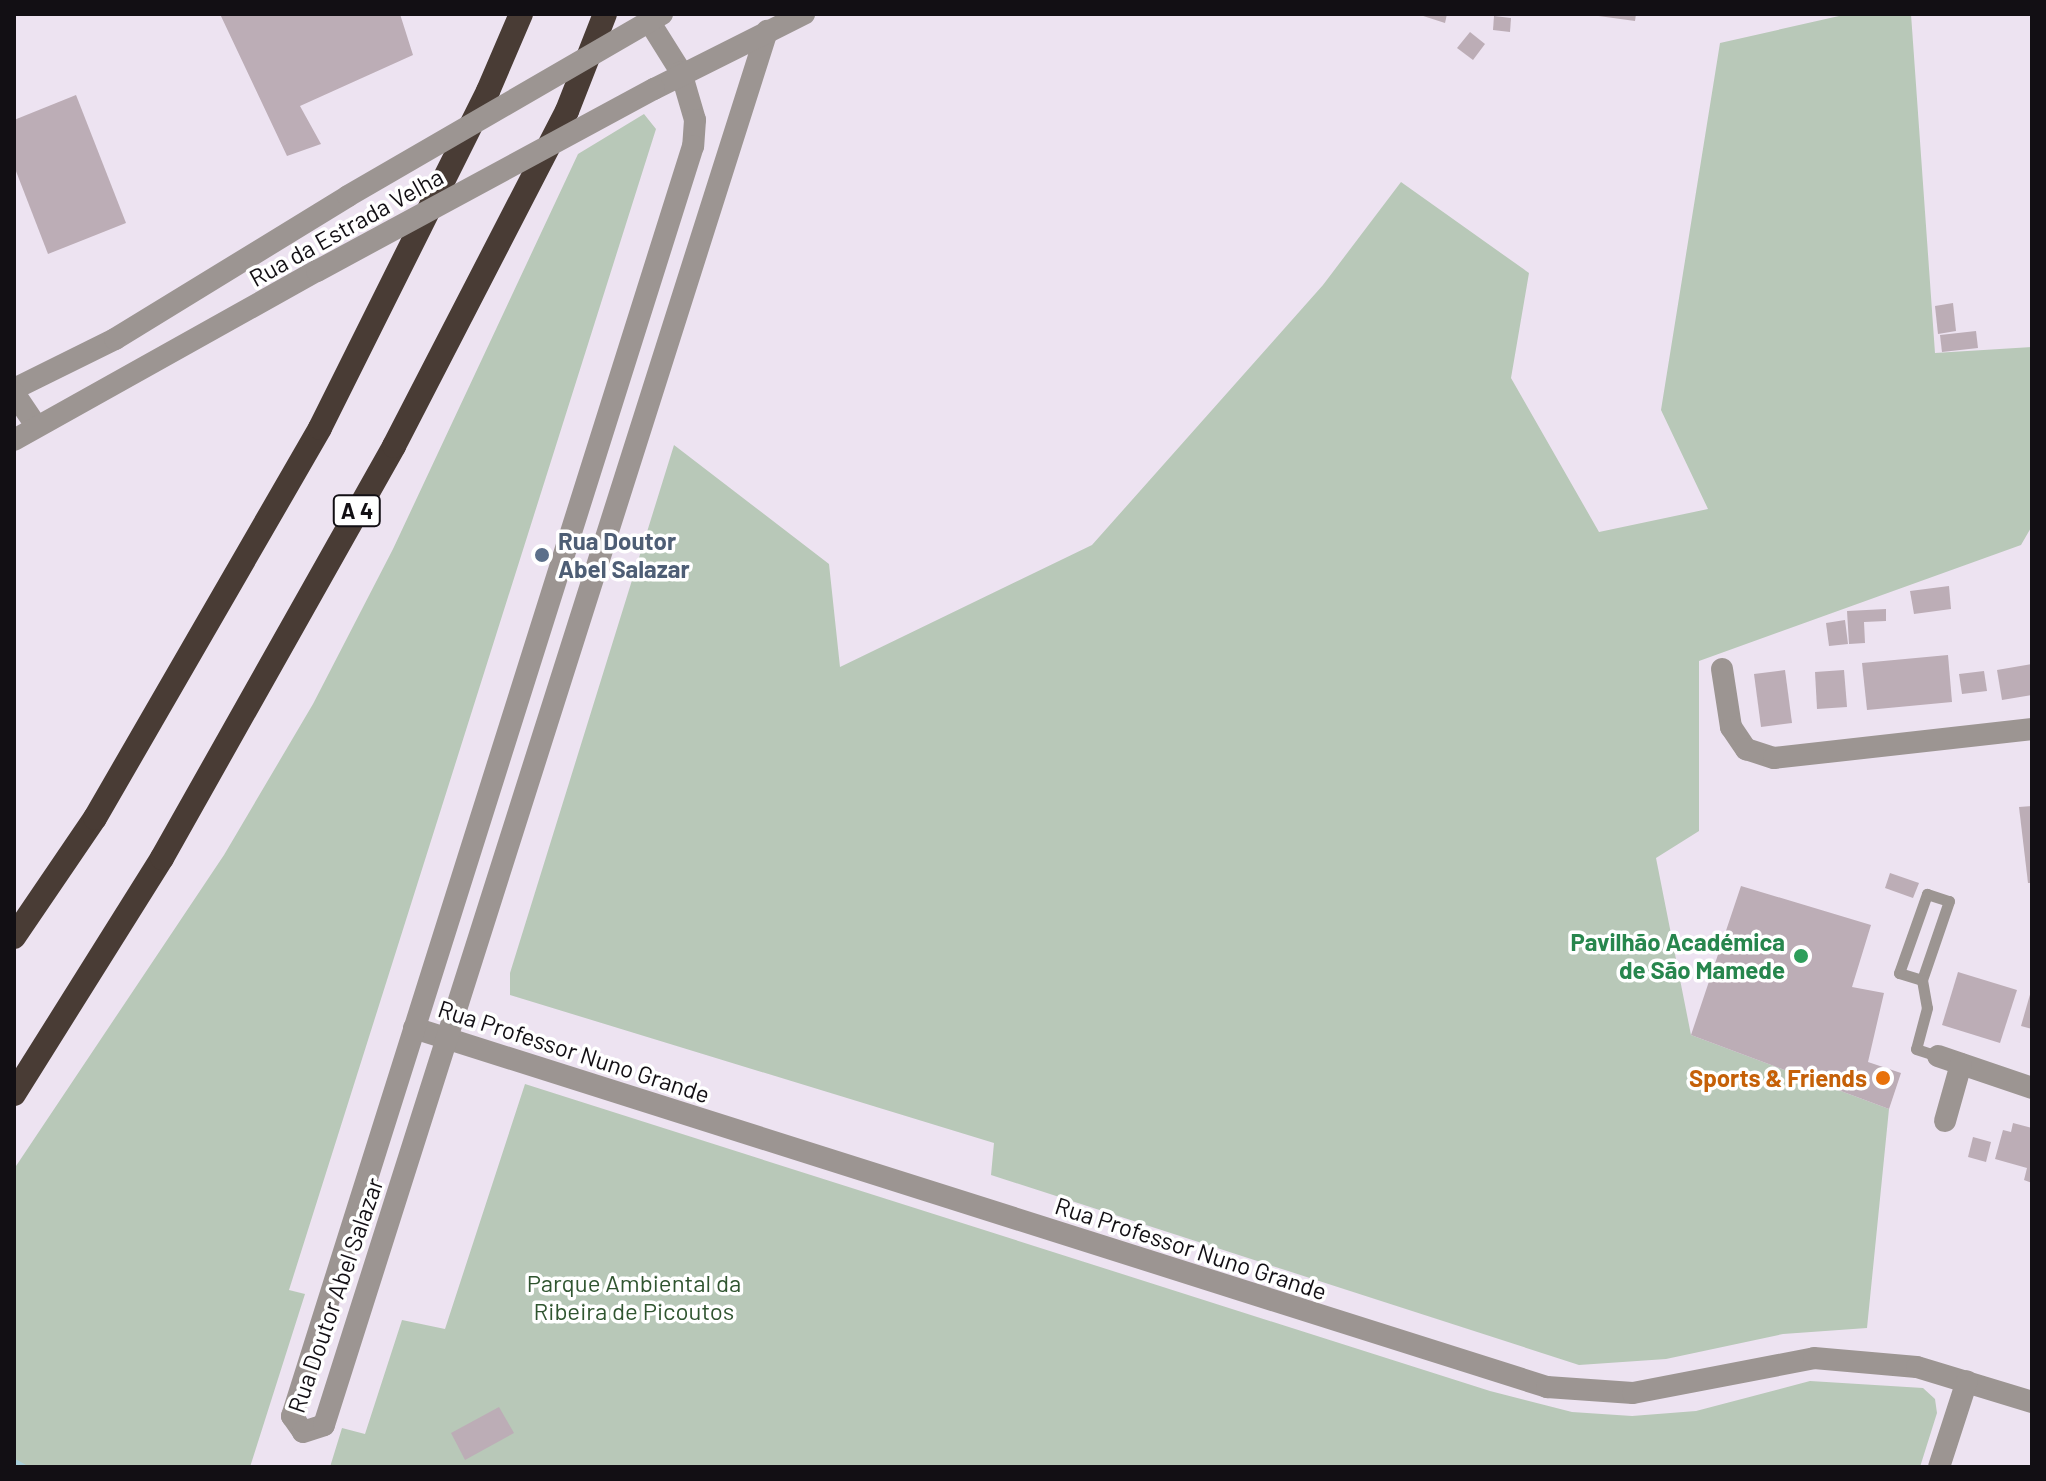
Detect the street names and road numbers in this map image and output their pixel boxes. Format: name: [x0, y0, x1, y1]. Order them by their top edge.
street label: Rua da Estrada Velha: [244, 162, 448, 292]
road number: A 4: [331, 493, 383, 529]
street label: Rua Professor Nuno Grande: [435, 993, 713, 1109]
street label: Rua Doutor Abel Salazar: [281, 1174, 389, 1416]
street label: Rua Professor Nuno Grande: [1052, 1190, 1330, 1306]

